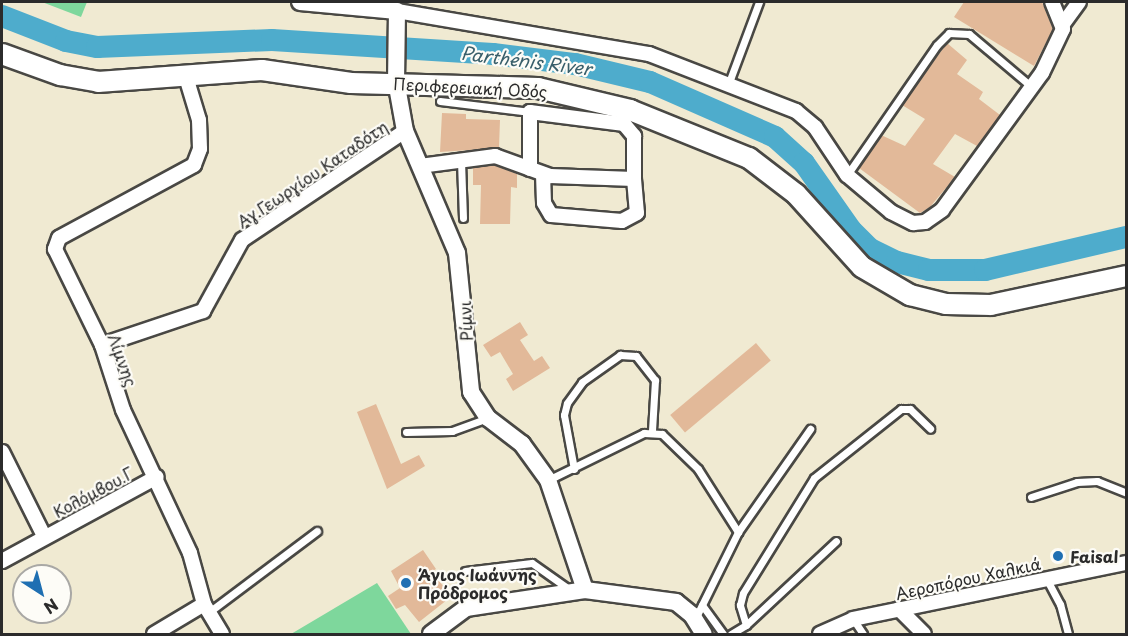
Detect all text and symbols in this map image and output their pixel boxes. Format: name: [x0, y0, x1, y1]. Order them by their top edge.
water label: Parthénis River: [459, 42, 593, 80]
street label: Περιφερειακή Οδός: [392, 73, 548, 101]
street label: Αγ.Γεωργίου Καταδότη: [233, 116, 391, 232]
street label: Ρίμνι: [454, 300, 476, 342]
street label: Λίμνης: [105, 331, 141, 389]
street label: Κολόμβου.Γ: [50, 463, 136, 521]
place label: Faisal: [1070, 546, 1118, 566]
marker: Faisal: [1051, 549, 1065, 563]
street label: Αεροπόρου Χαλκιά: [894, 553, 1042, 603]
north arrow: [12, 564, 72, 624]
place label: Άγιος Ιωάννης Πρόδρομος: [418, 564, 537, 602]
marker: Άγιος Ιωάννης Πρόδρομος: [399, 576, 413, 590]
text: N: [39, 594, 64, 620]

